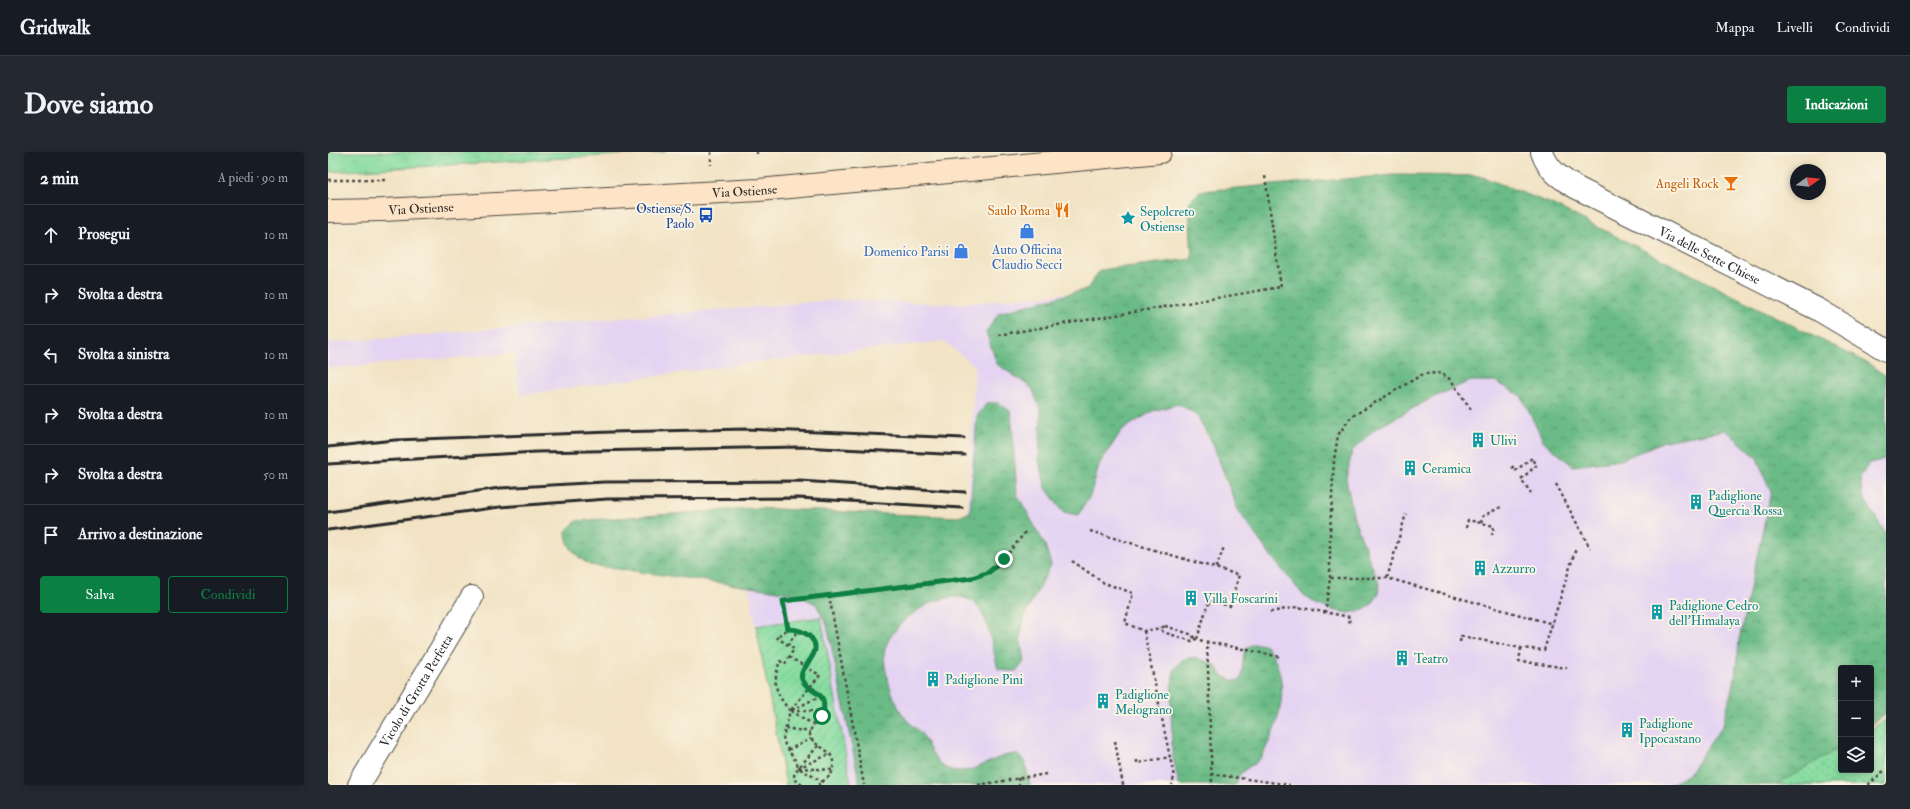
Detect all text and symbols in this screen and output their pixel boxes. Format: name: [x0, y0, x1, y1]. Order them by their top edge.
text: Gridwalk: [20, 16, 91, 40]
text: Mappa: [1715, 19, 1754, 36]
text: Livelli: [1776, 19, 1813, 36]
text: Condividi: [1835, 19, 1890, 36]
button: Indicazioni: [1787, 86, 1886, 123]
text: Dove siamo: [24, 87, 153, 122]
north arrow: [1790, 164, 1826, 200]
text: 2 min: [40, 168, 79, 189]
text: A piedi · 90 m: [218, 170, 288, 186]
bar icon: Angeli Rock: [1722, 174, 1740, 192]
place label: Angeli Rock: [1655, 176, 1720, 192]
street label: Via Ostiense: [711, 181, 779, 201]
street label: Via Ostiense: [388, 199, 455, 219]
place label: Ostiense/S. Paolo: [636, 201, 694, 232]
restaurant icon: Saulo Roma: [1053, 201, 1071, 219]
place label: Saulo Roma: [988, 203, 1051, 219]
place label: Sepolcreto Ostiense: [1140, 204, 1195, 235]
bus stop icon: Ostiense/S. Paolo: [697, 206, 715, 224]
place icon: Sepolcreto Ostiense: [1119, 209, 1137, 227]
shop icon: Auto Officina Claudio Secci: [1018, 222, 1036, 240]
street label: Via delle Sette Chiese: [1656, 223, 1763, 288]
icon: ahead: [40, 224, 62, 246]
text: Prosegui: [78, 225, 130, 244]
text: 10 m: [264, 227, 288, 243]
shop icon: Domenico Parisi: [952, 242, 970, 260]
place label: Auto Officina Claudio Secci: [991, 242, 1063, 273]
place label: Domenico Parisi: [864, 244, 950, 260]
icon: right: [40, 284, 62, 306]
text: Svolta a destra: [78, 285, 162, 304]
text: 10 m: [264, 287, 288, 303]
icon: left: [40, 344, 62, 366]
text: Svolta a sinistra: [78, 345, 170, 364]
text: 10 m: [264, 347, 288, 363]
icon: right: [40, 404, 62, 426]
text: Svolta a destra: [78, 405, 162, 424]
text: 10 m: [264, 407, 288, 423]
building icon: Ulivi: [1469, 431, 1487, 449]
place label: Ulivi: [1490, 433, 1517, 449]
building icon: Ceramica: [1401, 459, 1419, 477]
place label: Ceramica: [1422, 461, 1472, 477]
icon: right: [40, 464, 62, 486]
text: Svolta a destra: [78, 465, 162, 484]
text: 50 m: [263, 467, 288, 483]
place label: Padiglione Quercia Rossa: [1708, 488, 1783, 519]
building icon: Padiglione Quercia Rossa: [1687, 493, 1705, 511]
icon: arrive: [40, 524, 62, 546]
text: Arrivo a destinazione: [78, 525, 203, 544]
route end: [995, 550, 1013, 568]
building icon: Azzurro: [1471, 559, 1489, 577]
place label: Azzurro: [1491, 561, 1535, 577]
button: Salva: [40, 576, 160, 613]
button: Condividi: [168, 576, 288, 613]
building icon: Villa Foscarini: [1182, 589, 1200, 607]
place label: Villa Foscarini: [1203, 591, 1279, 607]
place label: Padiglione Cedro dell’Himalaya: [1669, 598, 1758, 630]
building icon: Padiglione Cedro dell’Himalaya: [1648, 603, 1666, 621]
street label: Vicolo di Grotta Perfetta: [377, 632, 457, 750]
building icon: Teatro: [1393, 649, 1411, 667]
place label: Teatro: [1414, 651, 1448, 667]
map controls: [1838, 665, 1874, 773]
button: +: [1838, 665, 1874, 701]
building icon: Padiglione Pini: [924, 670, 942, 688]
place label: Padiglione Pini: [945, 672, 1023, 688]
place label: Padiglione Melograno: [1115, 687, 1172, 718]
building icon: Padiglione Melograno: [1094, 692, 1112, 710]
button: −: [1838, 701, 1874, 737]
route start: [813, 707, 831, 725]
place label: Padiglione Ippocastano: [1639, 716, 1701, 748]
building icon: Padiglione Ippocastano: [1618, 721, 1636, 739]
button: layers: [1838, 737, 1874, 773]

